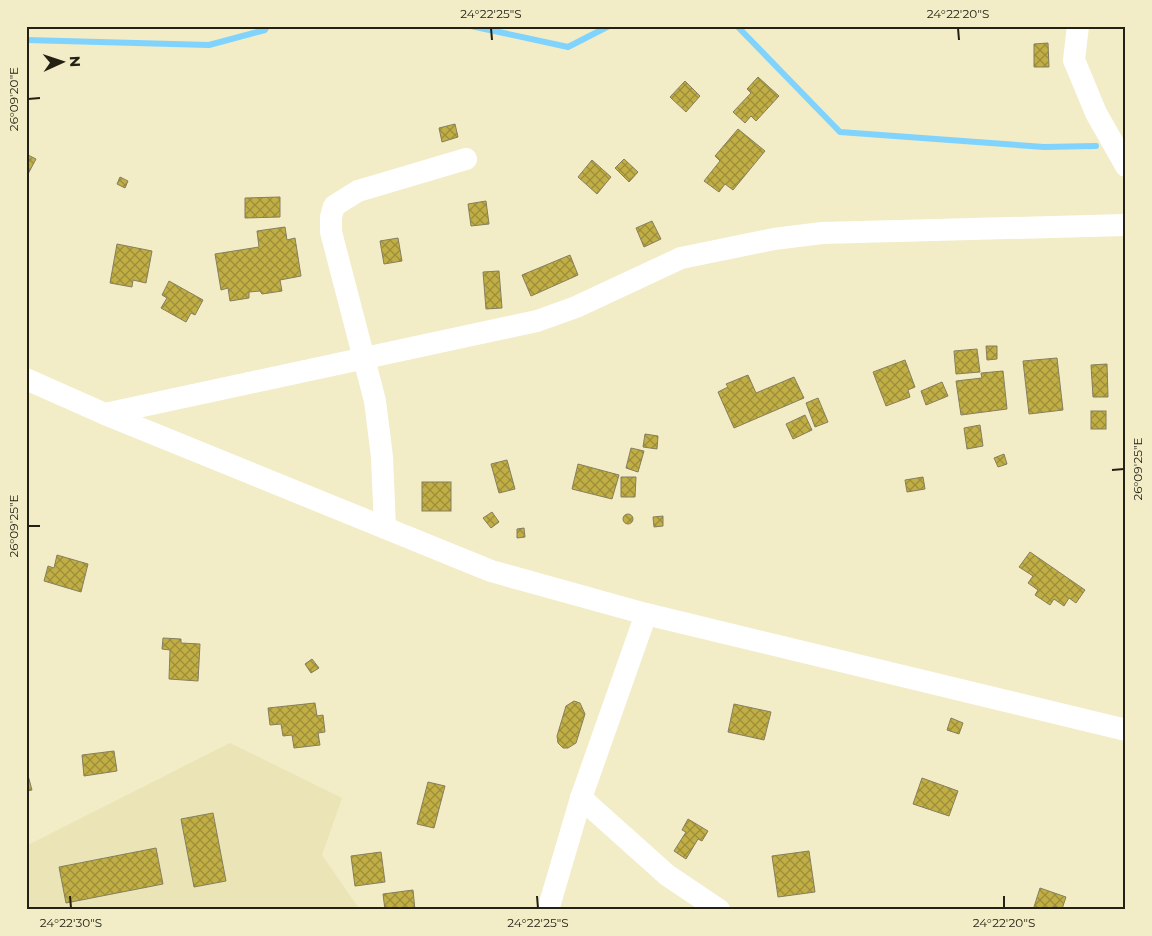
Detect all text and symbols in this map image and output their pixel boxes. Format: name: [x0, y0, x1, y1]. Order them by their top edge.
text: 24°22'25"S: [460, 6, 522, 21]
text: 24°22'20"S: [927, 6, 989, 21]
north arrow: [38, 38, 88, 88]
text: N: [66, 55, 84, 67]
text: 26°09'20"E: [6, 67, 21, 131]
text: 26°09'25"E: [1130, 437, 1145, 501]
text: 26°09'25"E: [6, 494, 21, 558]
text: 24°22'30"S: [40, 915, 102, 930]
text: 24°22'25"S: [507, 915, 569, 930]
text: 24°22'20"S: [973, 915, 1035, 930]

